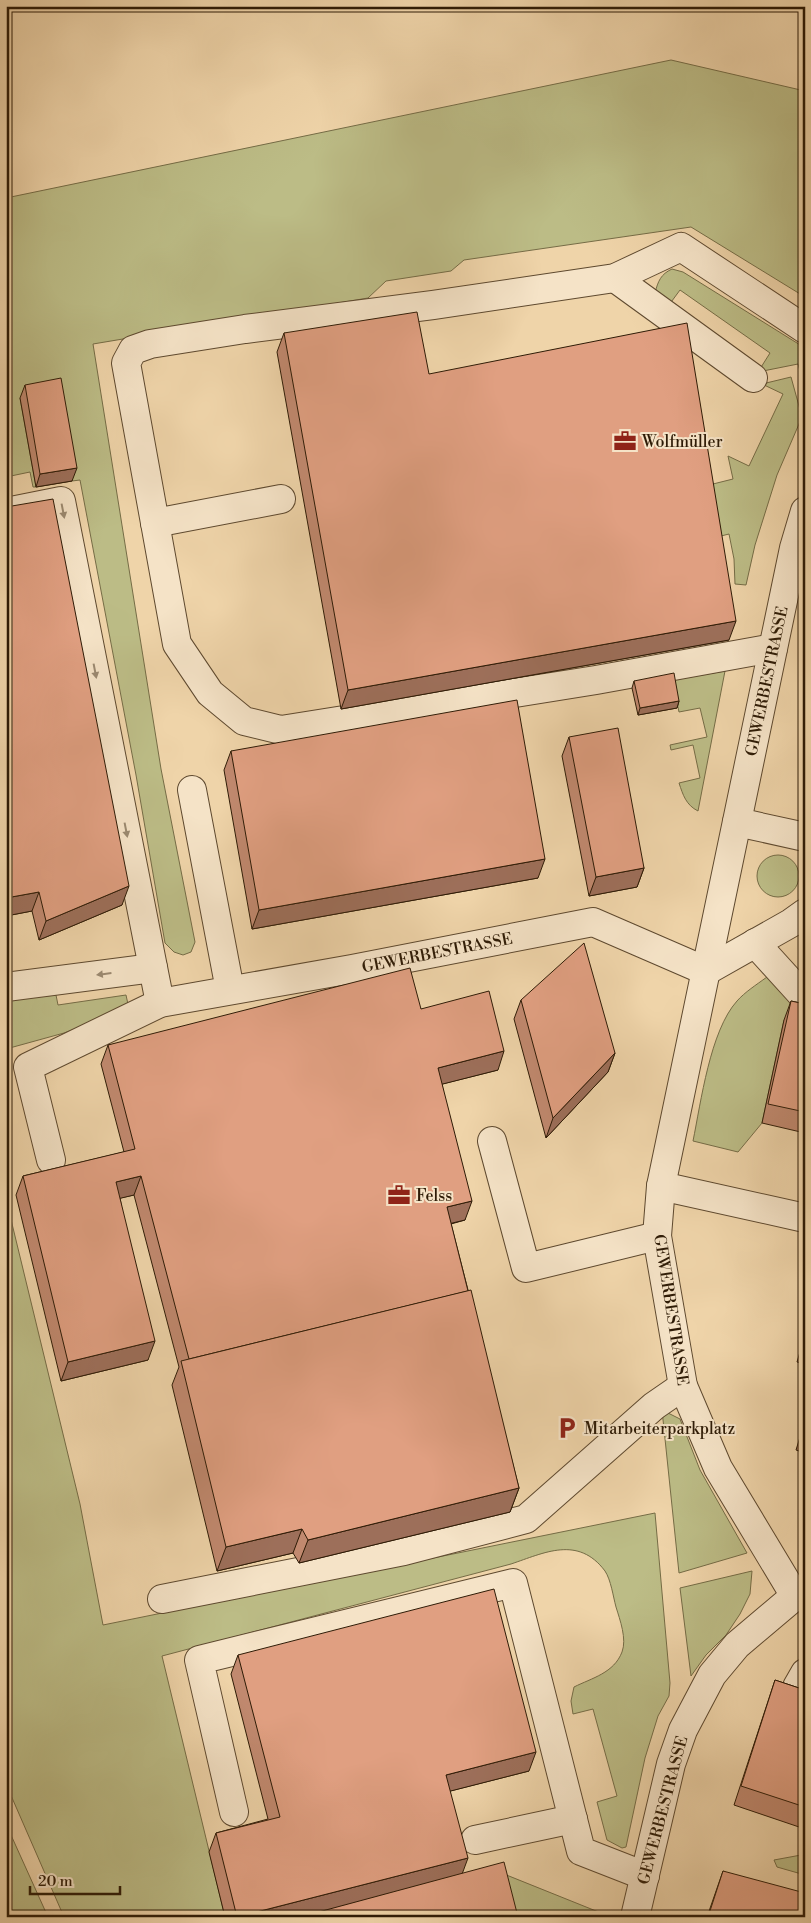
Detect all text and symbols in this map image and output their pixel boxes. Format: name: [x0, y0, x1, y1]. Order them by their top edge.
office icon: Wolfmüller: [612, 428, 638, 454]
place label: Wolfmüller: [641, 432, 723, 452]
one-way arrow: [60, 504, 68, 520]
street label: GEWERBESTRASSE: [741, 604, 793, 758]
one-way arrow: [91, 663, 99, 679]
one-way arrow: [122, 823, 130, 838]
street label: GEWERBESTRASSE: [360, 929, 514, 977]
one-way arrow: [96, 970, 112, 978]
office icon: Felss: [386, 1182, 412, 1208]
place label: Felss: [416, 1186, 452, 1206]
street label: GEWERBESTRASSE: [649, 1233, 693, 1387]
parking icon: Mitarbeiterparkplatz: [554, 1415, 580, 1441]
place label: Mitarbeiterparkplatz: [584, 1419, 735, 1439]
street label: GEWERBESTRASSE: [633, 1734, 692, 1887]
scale bar: [30, 1863, 120, 1895]
text: 20 m: [38, 1872, 73, 1891]

